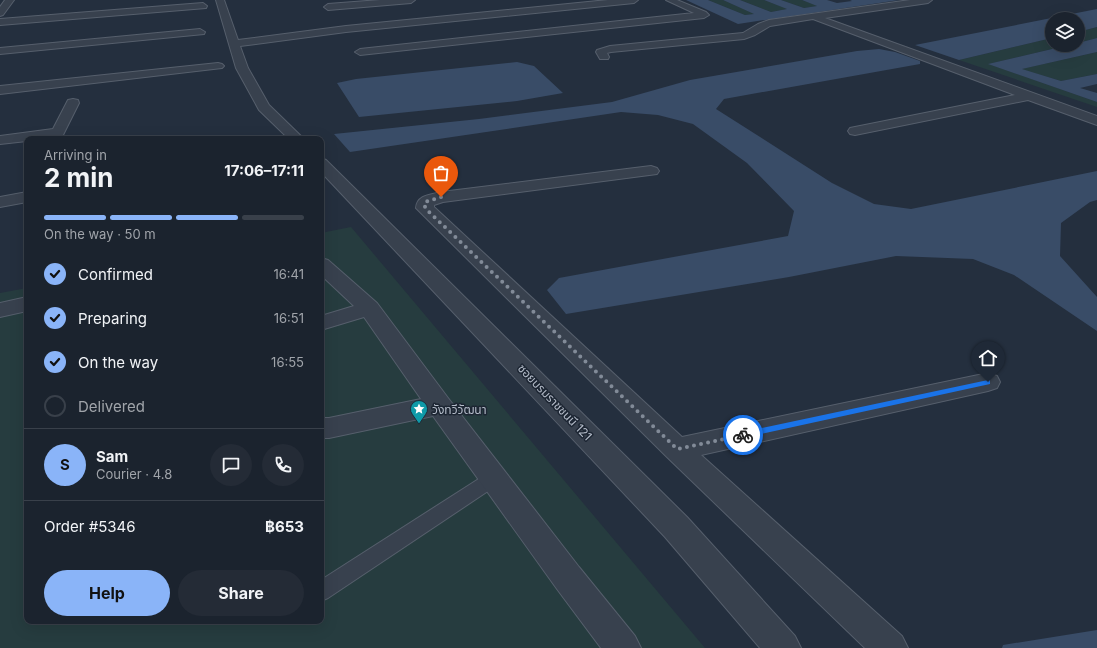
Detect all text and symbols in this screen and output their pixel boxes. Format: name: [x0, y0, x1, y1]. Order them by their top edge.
map controls: [1045, 12, 1085, 52]
button: layers: [1045, 12, 1085, 52]
text: Arriving in: [44, 147, 107, 163]
pin: [424, 156, 458, 197]
text: 17:06–17:11: [224, 161, 304, 180]
text: 2 min: [44, 162, 114, 193]
icon: bag: [430, 162, 452, 184]
text: On the way · 50 m: [44, 226, 156, 242]
icon: check: [44, 263, 66, 285]
text: Confirmed: [78, 265, 153, 284]
text: 16:41: [273, 266, 304, 282]
icon: check: [44, 307, 66, 329]
text: Preparing: [78, 309, 147, 328]
text: 16:51: [274, 310, 304, 326]
pin: [971, 341, 1005, 382]
icon: home: [977, 347, 999, 369]
icon: check: [44, 351, 66, 373]
text: On the way: [78, 353, 158, 372]
text: 16:55: [271, 354, 304, 370]
street label: ซอยบรมราชชนนี 121: [515, 361, 595, 443]
text: Delivered: [78, 397, 145, 416]
place icon: วังทวีวัฒนา: [409, 399, 429, 424]
place label: วังทวีวัฒนา: [432, 402, 487, 417]
courier: [723, 415, 763, 455]
icon: bike: [732, 424, 754, 446]
button: chat: [210, 444, 252, 486]
button: phone: [262, 444, 304, 486]
text: Sam: [96, 447, 128, 466]
text: S: [60, 455, 70, 474]
text: Courier · 4.8: [96, 466, 172, 482]
text: Order #5346: [44, 517, 136, 536]
text: ฿653: [265, 517, 304, 536]
button: Help: [44, 570, 170, 616]
button: Share: [178, 570, 304, 616]

